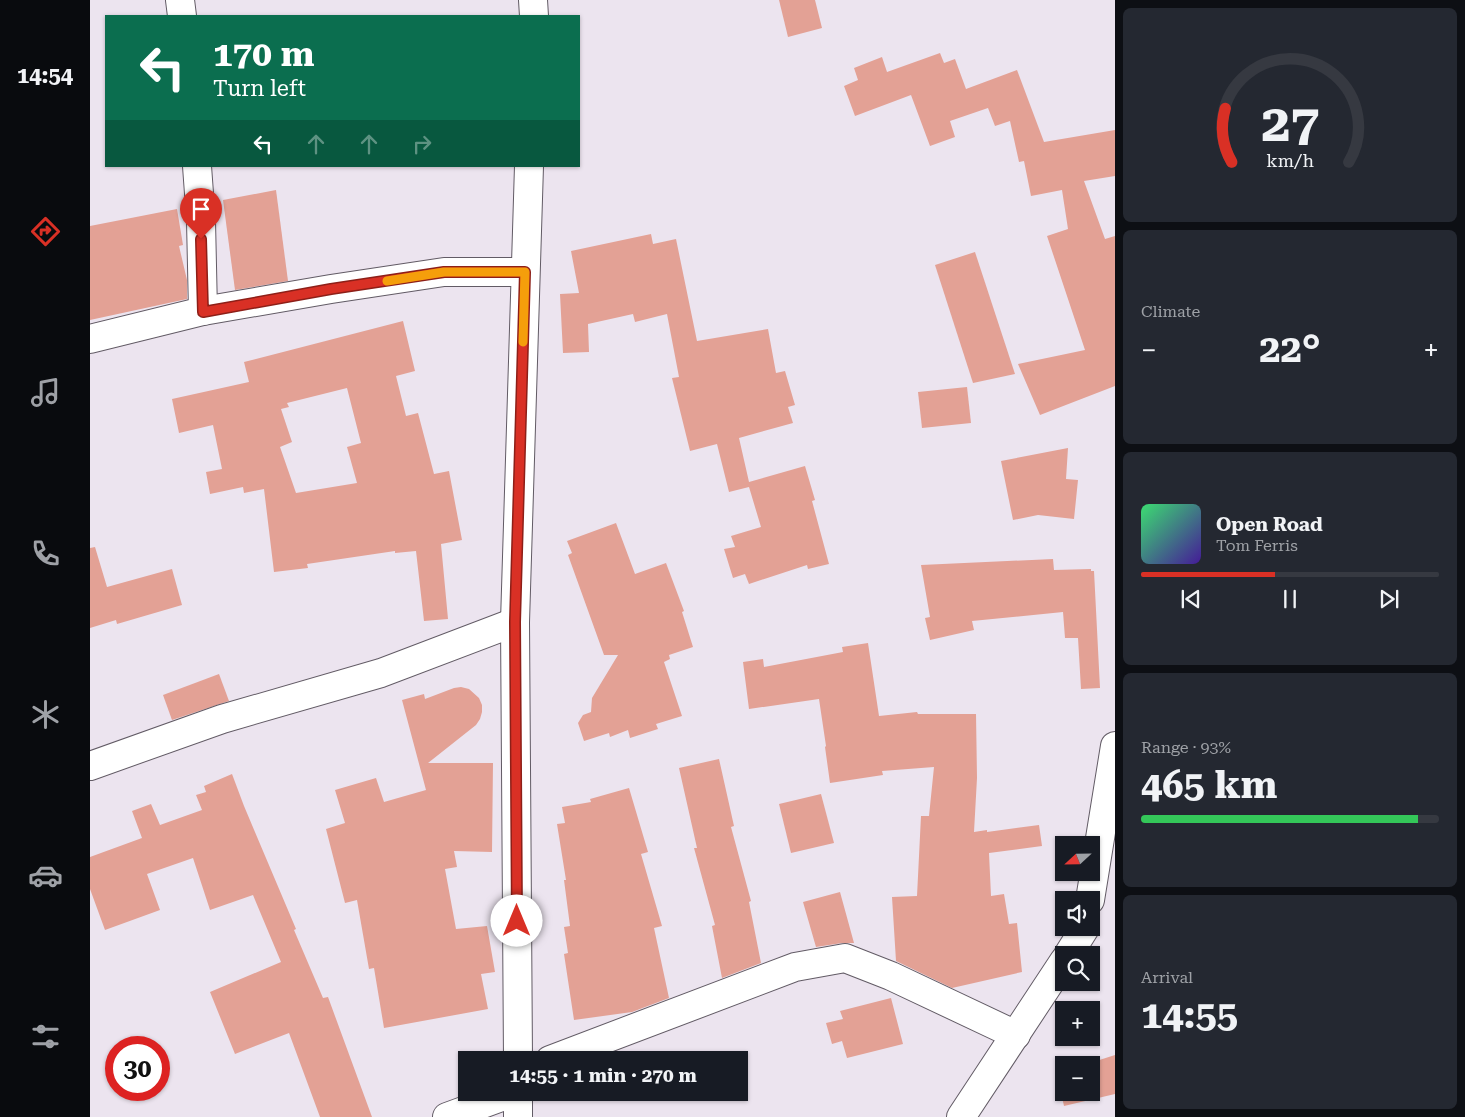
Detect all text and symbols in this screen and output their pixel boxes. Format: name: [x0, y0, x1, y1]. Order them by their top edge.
text: 170 m: [213, 34, 314, 75]
icon: left: [130, 35, 195, 100]
text: 14:54: [17, 63, 73, 88]
text: Turn left: [213, 76, 306, 101]
text: 27: [1261, 93, 1319, 154]
icon: left: [249, 130, 277, 158]
icon: ahead: [302, 130, 330, 158]
icon: ahead: [355, 130, 383, 158]
icon: right: [408, 130, 436, 158]
text: km/h: [1266, 150, 1314, 171]
pin: [180, 188, 222, 239]
icon: arrive: [187, 195, 215, 223]
icon: directions: [28, 214, 63, 249]
text: Climate: [1141, 302, 1200, 321]
text: 22°: [1259, 327, 1321, 371]
text: −: [1141, 334, 1157, 367]
text: +: [1423, 334, 1439, 367]
icon: music: [28, 375, 63, 410]
text: Open Road: [1216, 513, 1323, 536]
icon: phone: [28, 536, 63, 571]
text: Tom Ferris: [1216, 536, 1298, 555]
icon: previous: [1177, 585, 1205, 613]
icon: pause: [1276, 585, 1304, 613]
icon: next: [1375, 585, 1403, 613]
icon: climate: [28, 697, 63, 732]
text: Range · 93%: [1141, 738, 1231, 757]
text: 465 km: [1141, 763, 1277, 807]
north arrow: [1055, 836, 1100, 881]
map controls: [1055, 836, 1100, 1101]
icon: car: [28, 858, 63, 893]
button: sound: [1055, 891, 1100, 936]
position arrow: [490, 894, 542, 946]
button: search: [1055, 946, 1100, 991]
text: Arrival: [1141, 968, 1193, 987]
text: 14:55: [1141, 993, 1238, 1037]
button: +: [1055, 1001, 1100, 1046]
icon: filters: [28, 1019, 63, 1054]
speed limit sign: 30: [105, 1036, 170, 1101]
button: −: [1055, 1056, 1100, 1101]
text: 14:55 · 1 min · 270 m: [509, 1064, 697, 1087]

